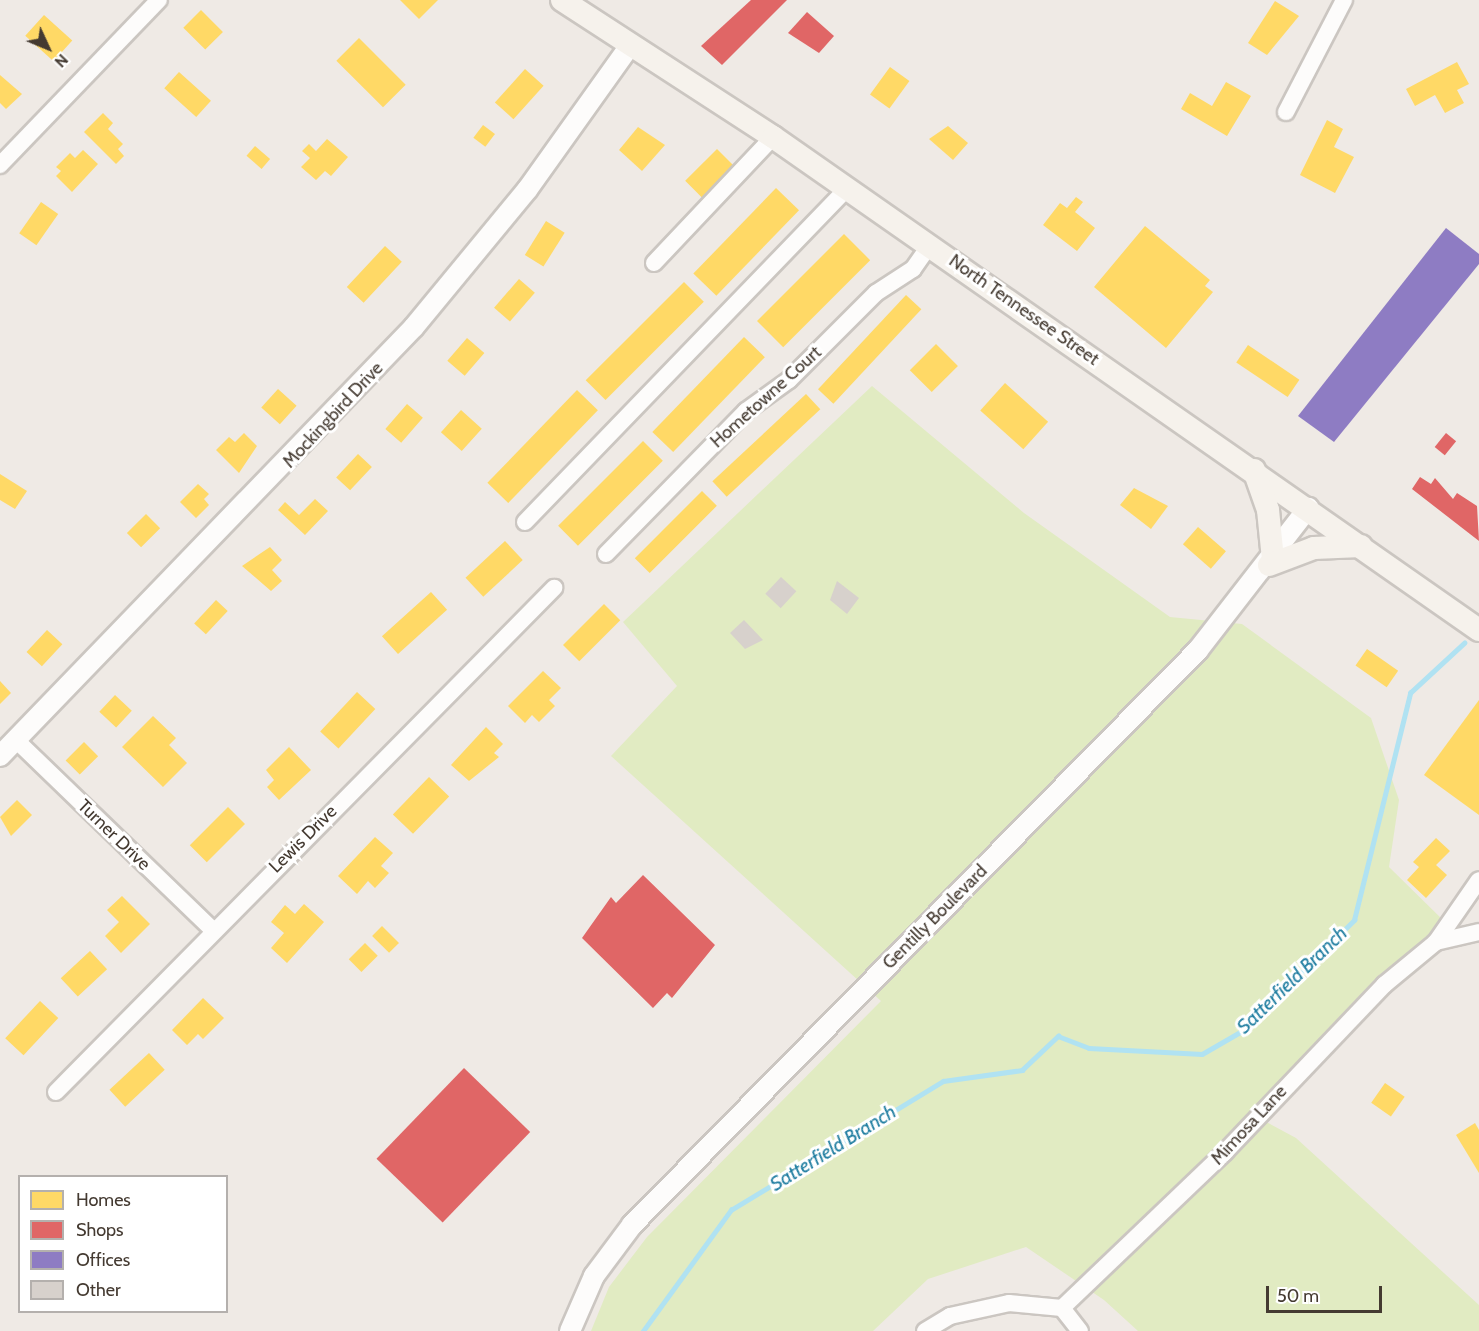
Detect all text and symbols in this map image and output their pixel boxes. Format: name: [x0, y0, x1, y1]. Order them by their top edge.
north arrow: [18, 18, 78, 78]
text: N: [51, 50, 72, 72]
street label: North Tennessee Street: [945, 250, 1103, 370]
street label: Hometowne Court: [706, 342, 826, 452]
street label: Mockingbird Drive: [278, 358, 388, 472]
street label: Turner Drive: [73, 795, 155, 875]
street label: Lewis Drive: [265, 801, 341, 877]
street label: Gentilly Boulevard: [878, 860, 992, 974]
water label: Satterfield Branch: [1232, 921, 1352, 1039]
street label: Mimosa Lane: [1207, 1081, 1291, 1169]
water label: Satterfield Branch: [765, 1100, 901, 1196]
legend: [18, 1175, 228, 1313]
text: Homes: [76, 1189, 131, 1211]
text: Shops: [76, 1219, 124, 1241]
text: Offices: [76, 1249, 130, 1271]
scale bar: [1269, 1274, 1384, 1312]
text: Other: [76, 1279, 121, 1301]
text: 50 m: [1277, 1285, 1319, 1307]

